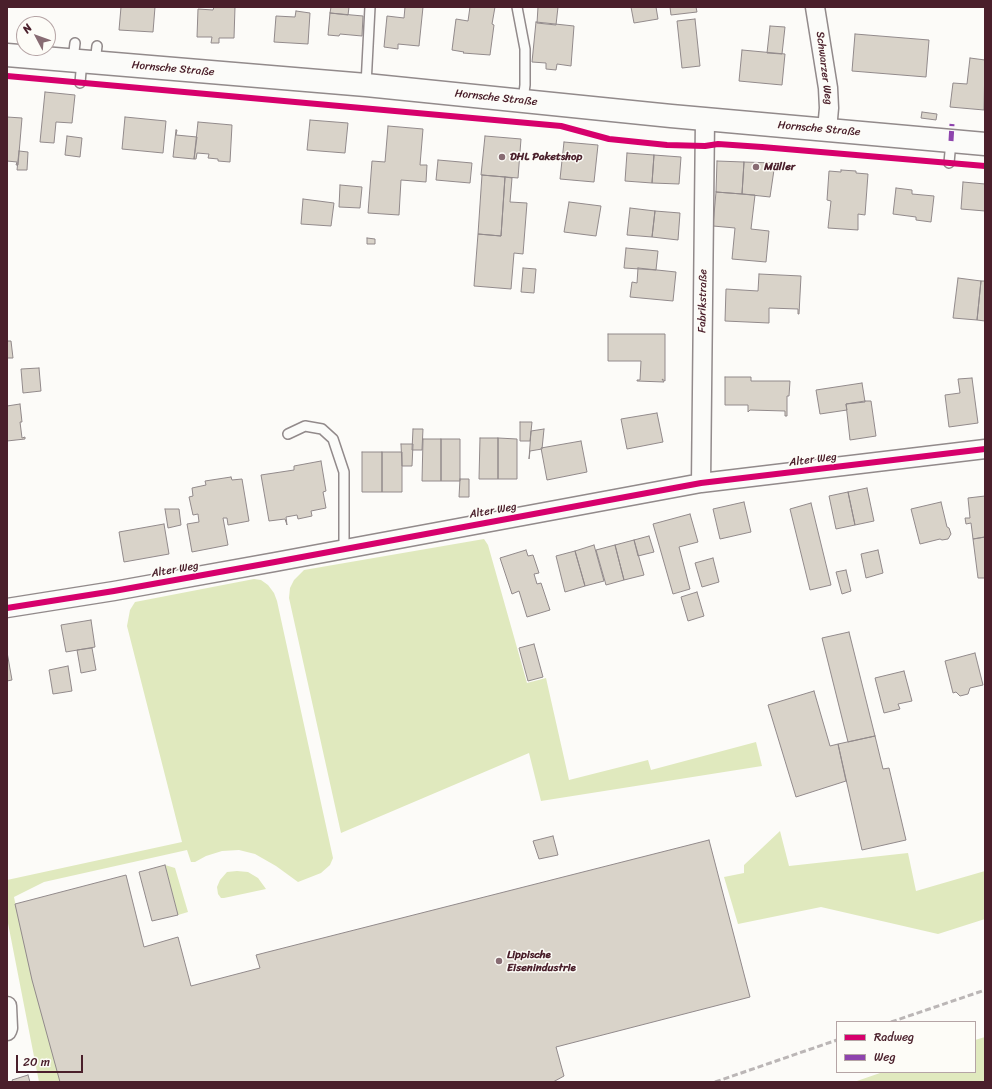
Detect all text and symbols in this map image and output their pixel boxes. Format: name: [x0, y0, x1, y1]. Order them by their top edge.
north arrow: [16, 16, 56, 56]
text: N: [18, 19, 37, 38]
street label: Schwarzer Weg: [813, 31, 835, 105]
street label: Hornsche Straße: [131, 59, 215, 79]
street label: Hornsche Straße: [454, 87, 538, 109]
street label: Hornsche Straße: [777, 119, 861, 139]
place label: DHL Paketshop: [510, 150, 582, 164]
marker: DHL Paketshop: [497, 152, 507, 162]
place label: Müller: [764, 160, 795, 174]
marker: Müller: [751, 162, 761, 172]
street label: Fabrikstraße: [696, 269, 710, 333]
street label: Alter Weg: [788, 451, 838, 469]
street label: Alter Weg: [468, 500, 518, 522]
street label: Alter Weg: [150, 559, 200, 581]
place label: Lippische Eisenindustrie: [507, 948, 576, 974]
marker: Lippische Eisenindustrie: [494, 956, 504, 966]
legend: [836, 1021, 976, 1073]
text: Radweg: [874, 1026, 914, 1048]
text: Weg: [874, 1046, 895, 1068]
scale bar: [18, 1047, 85, 1073]
text: 20 m: [23, 1051, 50, 1073]

